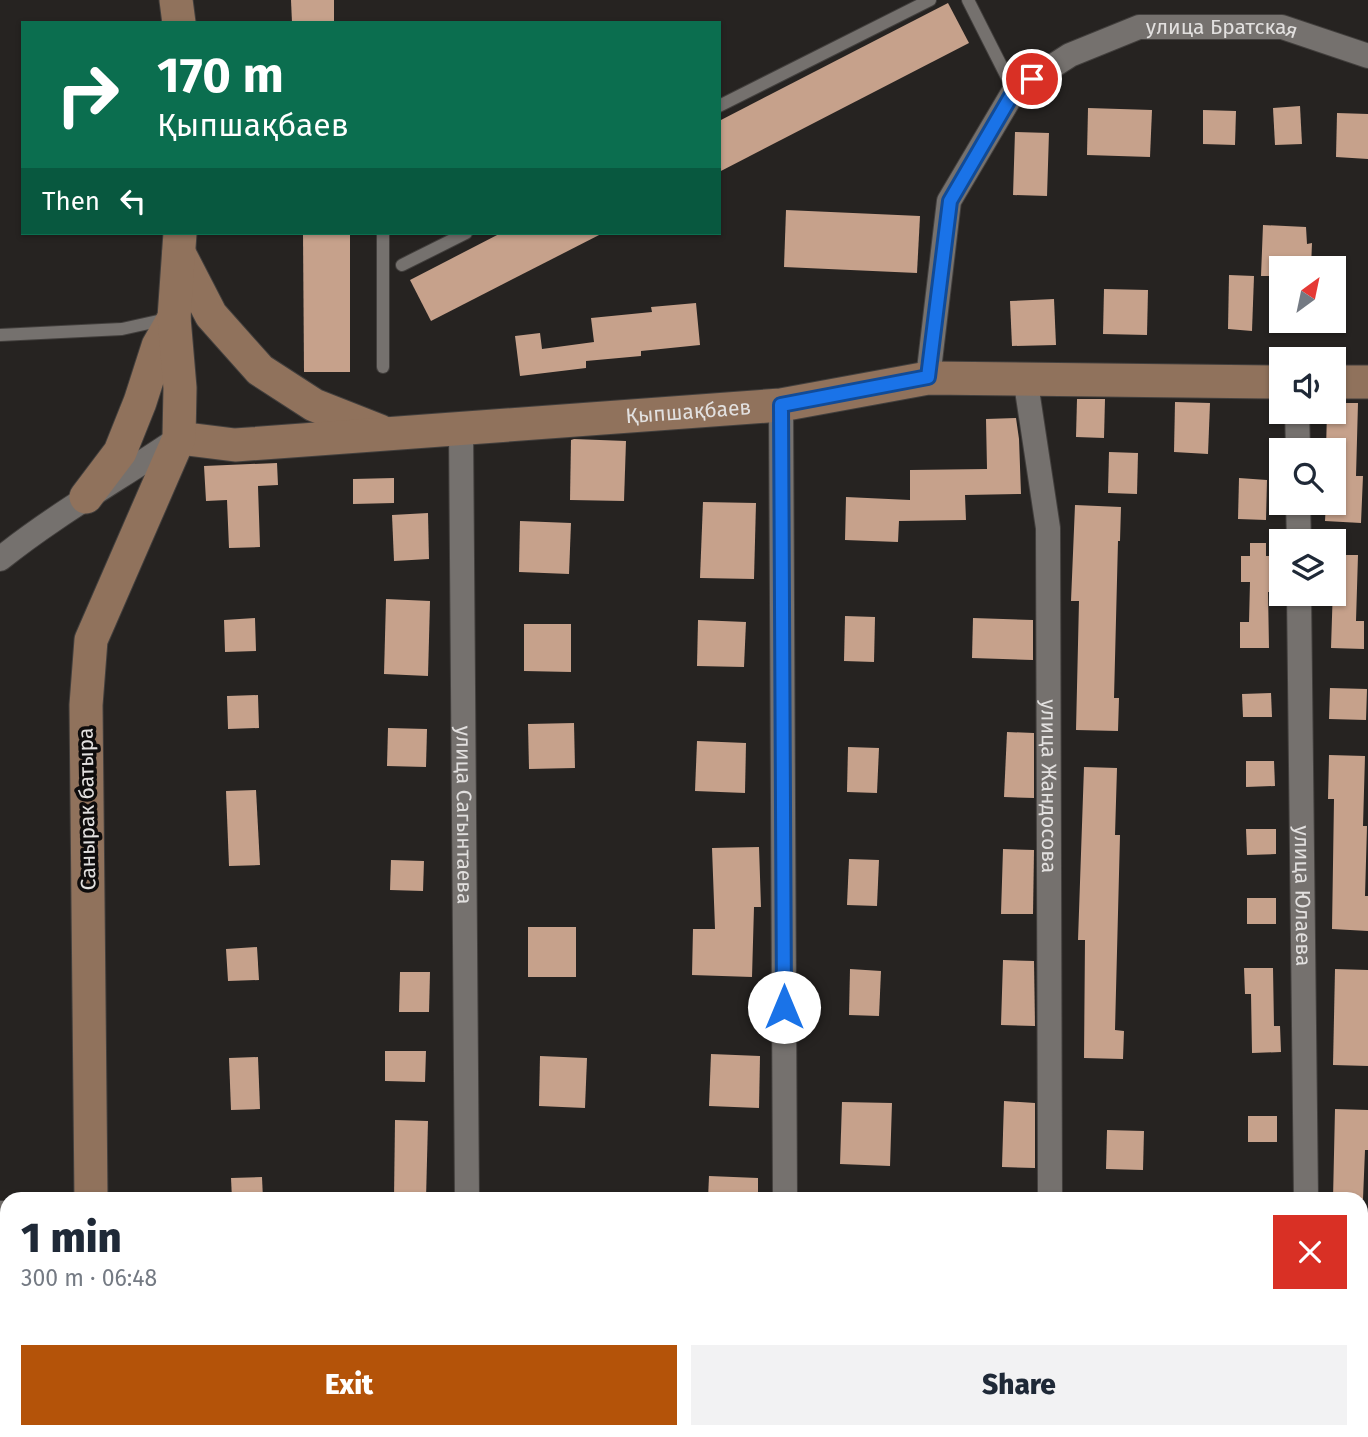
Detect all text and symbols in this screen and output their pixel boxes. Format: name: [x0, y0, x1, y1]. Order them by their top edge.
street label: улица Братская: [1146, 14, 1301, 44]
text: 170 m: [157, 46, 284, 105]
icon: right: [42, 49, 133, 140]
pin: [1002, 49, 1062, 109]
icon: arrive: [1013, 60, 1051, 98]
text: Қыпшақбаев: [157, 106, 349, 144]
icon: left: [114, 182, 152, 220]
text: Then: [42, 186, 100, 217]
north arrow: [1269, 256, 1346, 332]
map controls: [1269, 256, 1346, 606]
button: sound: [1269, 347, 1346, 424]
street label: Қыпшақбаев: [625, 394, 752, 429]
button: search: [1269, 438, 1346, 515]
button: layers: [1269, 529, 1346, 606]
street label: улица Жандосова: [1036, 699, 1062, 873]
street label: улица Сагынтаева: [450, 726, 478, 904]
street label: Санырак батыра: [73, 728, 101, 890]
street label: улица Юлаева: [1289, 825, 1316, 967]
position arrow: [747, 970, 821, 1044]
text: 1 min: [21, 1213, 122, 1263]
button: close: [1273, 1215, 1347, 1289]
text: 300 m · 06:48: [21, 1264, 157, 1292]
button: Exit: [21, 1345, 677, 1425]
button: Share: [691, 1345, 1347, 1425]

